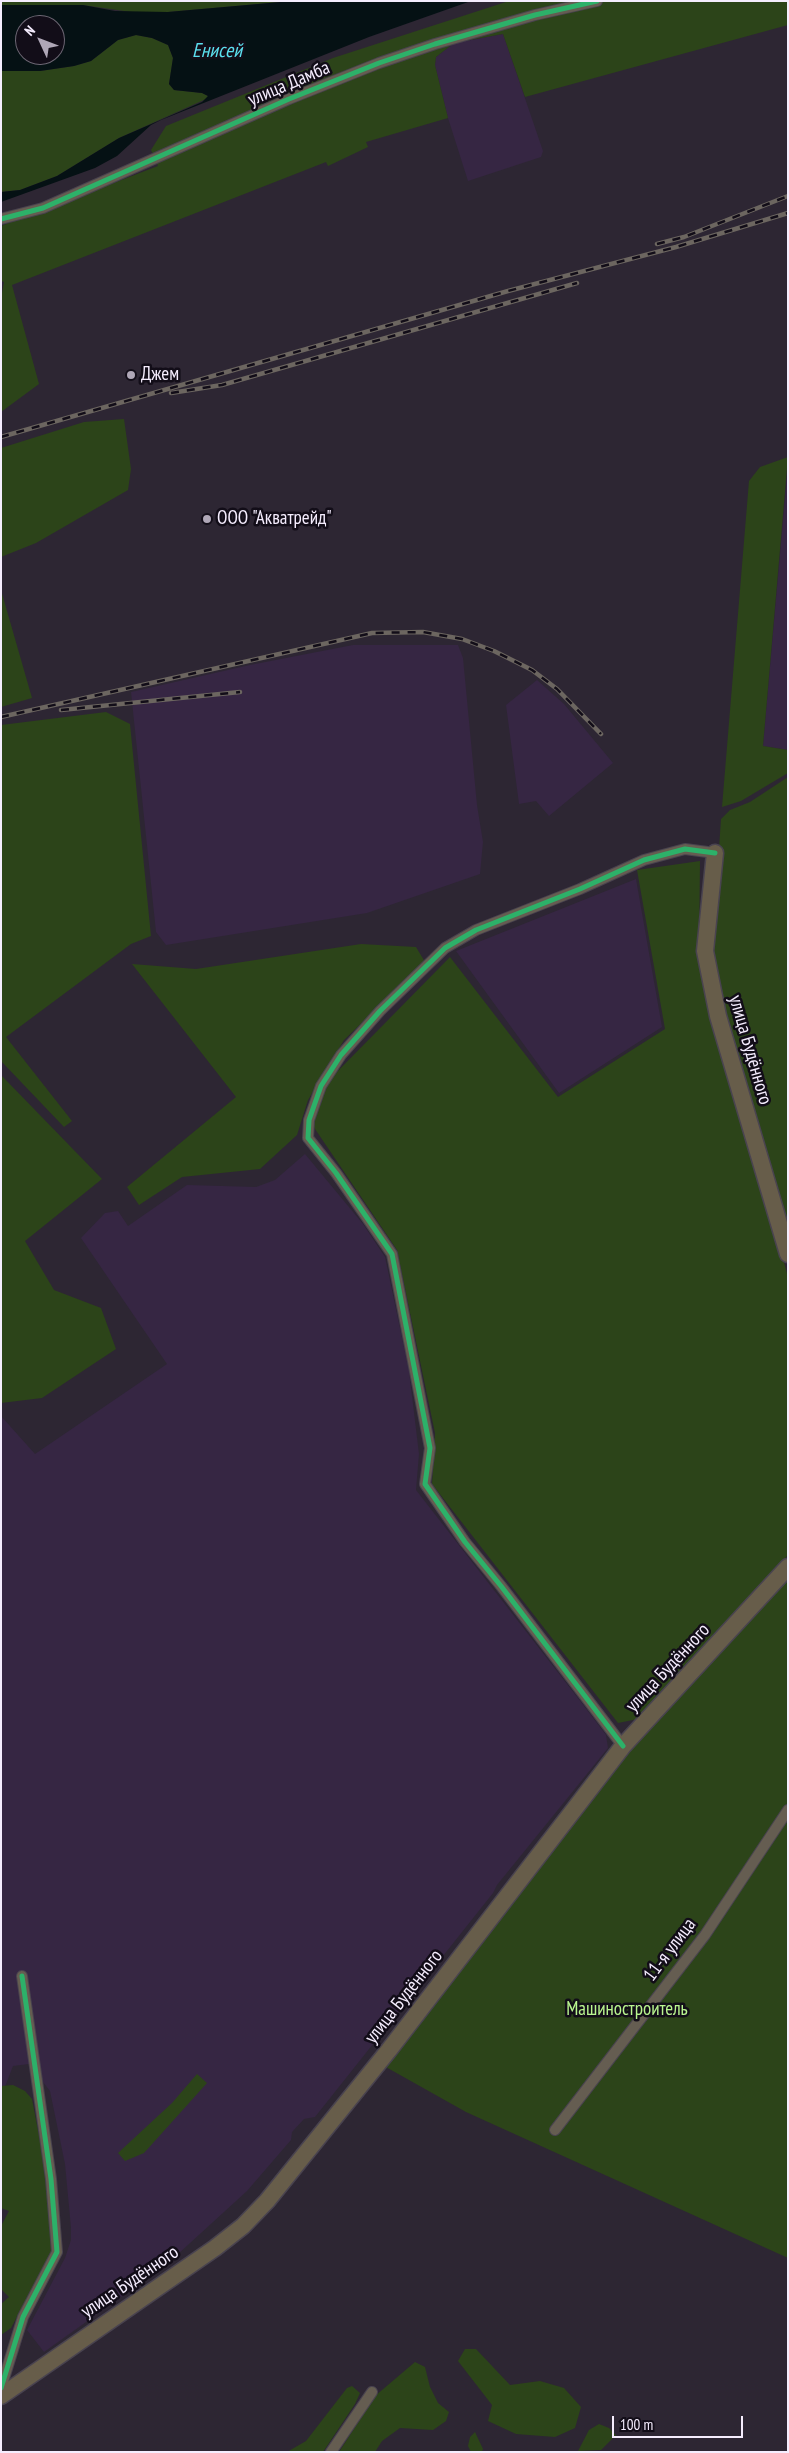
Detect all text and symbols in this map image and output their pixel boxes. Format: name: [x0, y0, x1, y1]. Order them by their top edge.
north arrow: [15, 15, 65, 65]
text: N: [21, 22, 39, 39]
water label: Енисей: [192, 39, 242, 63]
street label: улица Дамба: [245, 57, 333, 111]
place label: Джем: [141, 364, 179, 386]
marker: Джем: [125, 369, 137, 381]
place label: ООО "Акватрейд": [217, 508, 332, 530]
marker: ООО "Акватрейд": [201, 513, 213, 525]
street label: улица Будённого: [723, 993, 777, 1107]
street label: улица Будённого: [621, 1619, 715, 1717]
street label: 11-я улица: [639, 1914, 701, 1986]
street label: улица Будённого: [360, 1946, 448, 2048]
park label: Машиностроитель: [566, 1999, 688, 2021]
street label: улица Будённого: [77, 2241, 183, 2323]
scale bar: [614, 2406, 745, 2438]
text: 100 m: [620, 2415, 653, 2434]

